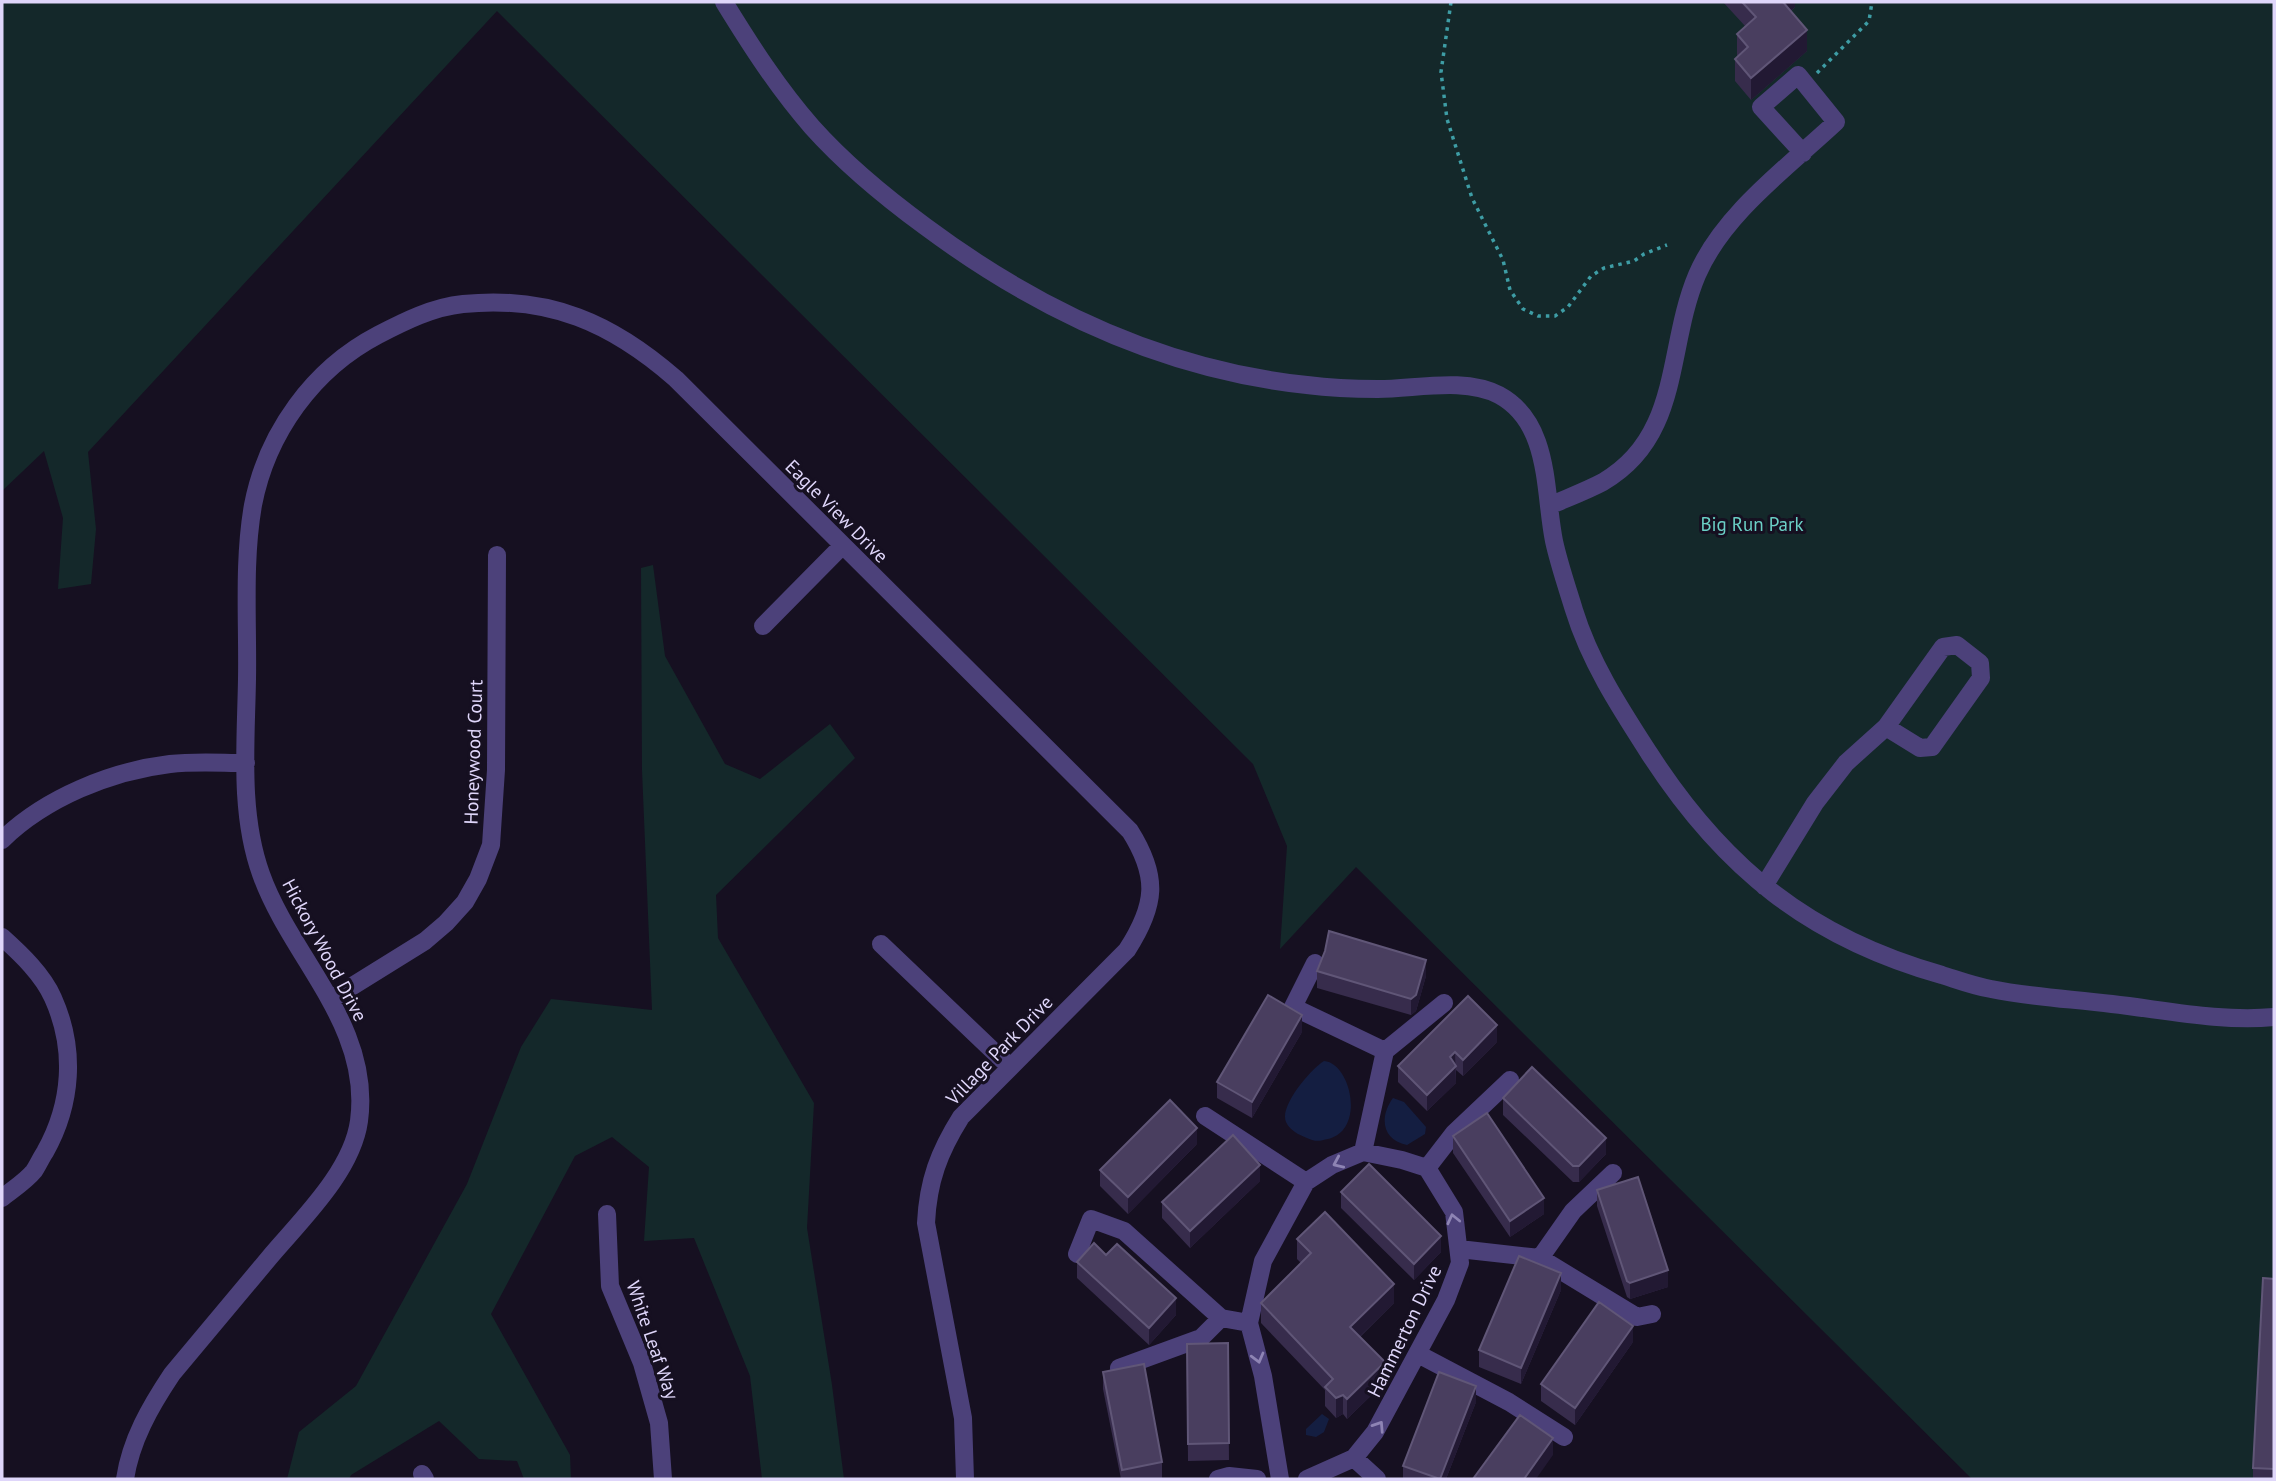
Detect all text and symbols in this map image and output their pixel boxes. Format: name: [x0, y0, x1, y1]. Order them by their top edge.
street label: Eagle View Drive: [780, 454, 894, 568]
park label: Big Run Park: [1700, 512, 1804, 536]
street label: Honeywood Court: [458, 679, 488, 825]
street label: Hickory Wood Drive: [277, 875, 373, 1025]
street label: Village Park Drive: [940, 990, 1057, 1111]
one-way arrow: [1333, 1155, 1345, 1169]
one-way arrow: [1447, 1213, 1462, 1225]
street label: Hammerton Drive: [1362, 1261, 1446, 1401]
street label: White Leaf Way: [621, 1277, 685, 1403]
one-way arrow: [1250, 1352, 1264, 1364]
one-way arrow: [1371, 1421, 1383, 1434]

